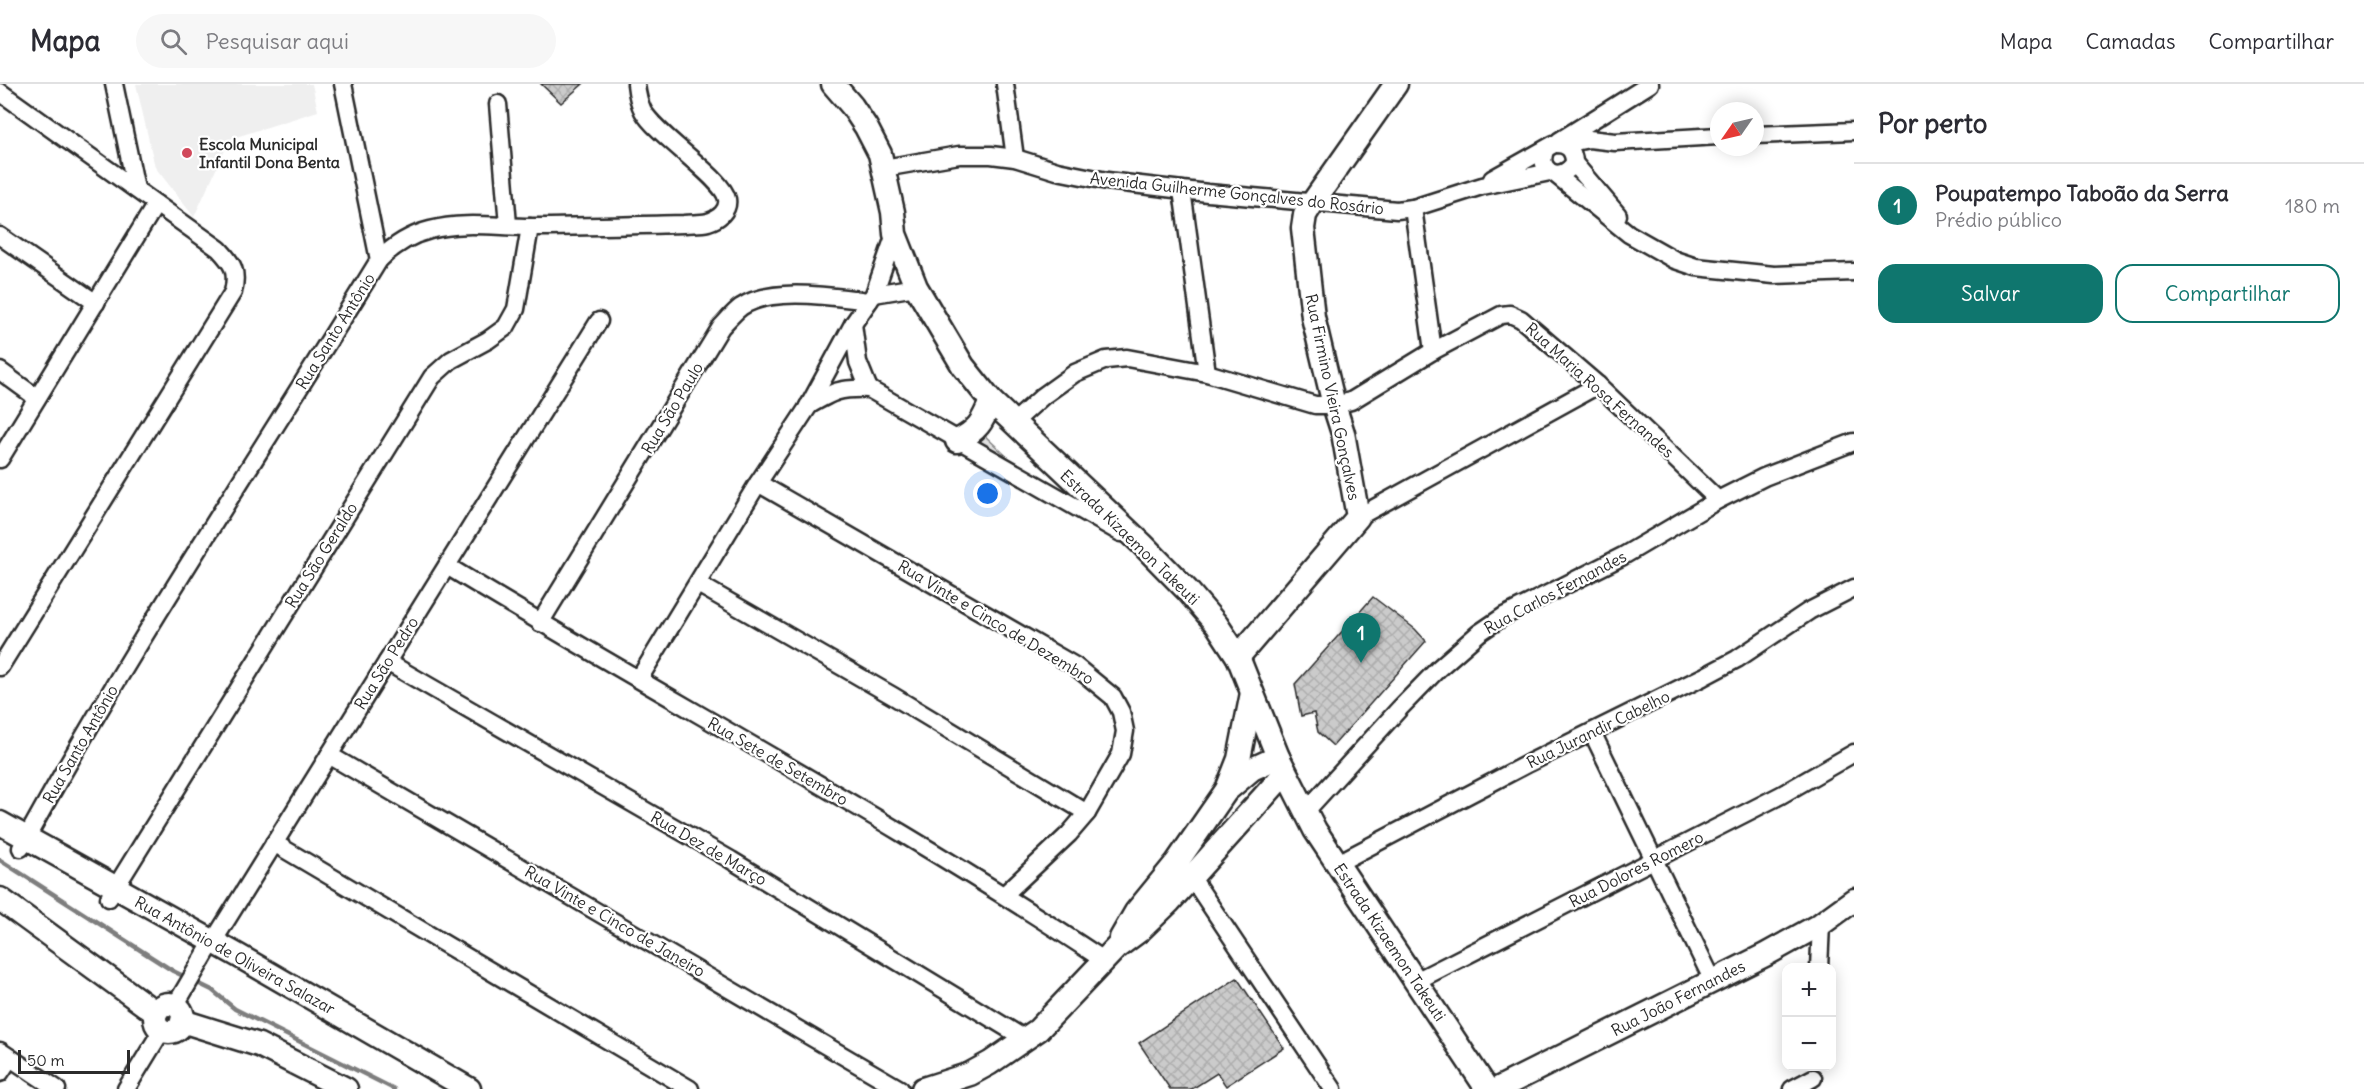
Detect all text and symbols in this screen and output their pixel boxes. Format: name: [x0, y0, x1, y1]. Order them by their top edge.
search box: [136, 14, 556, 68]
text: Mapa: [30, 23, 100, 59]
icon: search: [157, 25, 190, 58]
text: Pesquisar aqui: [205, 27, 349, 55]
text: Mapa: [2000, 28, 2053, 55]
text: Camadas: [2086, 28, 2175, 55]
text: Compartilhar: [2208, 28, 2334, 55]
north arrow: [1710, 102, 1764, 156]
text: Por perto: [1878, 107, 1987, 140]
place label: Escola Municipal Infantil Dona Benta: [199, 134, 340, 172]
marker: Escola Municipal Infantil Dona Benta: [180, 146, 194, 160]
street label: Avenida Guilherme Gonçalves do Rosário: [1089, 168, 1385, 218]
text: Poupatempo Taboão da Serra: [1935, 179, 2229, 207]
text: 1: [1894, 193, 1901, 218]
text: 180 m: [2285, 193, 2340, 218]
text: Prédio público: [1935, 207, 2062, 232]
button: Salvar: [1878, 264, 2103, 323]
button: Compartilhar: [2115, 264, 2340, 323]
street label: Rua Santo Antônio: [291, 269, 379, 393]
street label: Rua Firmino Vieira Gonçalves: [1301, 292, 1365, 502]
street label: Rua Maria Rosa Fernandes: [1522, 318, 1678, 462]
street label: Rua São Paulo: [637, 359, 707, 457]
street label: Estrada Kizaemon Takeuti: [1056, 465, 1204, 609]
your location: [973, 479, 1002, 508]
street label: Rua São Geraldo: [281, 499, 361, 611]
street label: Rua Carlos Fernandes: [1480, 546, 1630, 638]
street label: Rua Vinte e Cinco de Dezembro: [894, 555, 1098, 689]
street label: Rua São Pedro: [350, 613, 422, 713]
pin: 1: [1342, 614, 1380, 663]
street label: Rua Santo Antônio: [38, 681, 122, 807]
street label: Rua Jurandir Cabelho: [1523, 686, 1673, 772]
street label: Rua Sete de Setembro: [704, 713, 852, 809]
street label: Rua Dez de Março: [647, 807, 771, 889]
street label: Rua Dolores Romero: [1565, 826, 1707, 912]
street label: Estrada Kizaemon Takeuti: [1330, 859, 1450, 1025]
street label: Rua Vinte e Cinco de Janeiro: [521, 861, 709, 981]
street label: Rua Antônio de Oliveira Salazar: [131, 891, 339, 1019]
street label: Rua João Fernandes: [1608, 956, 1748, 1040]
map controls: [1782, 963, 1836, 1071]
button: +: [1782, 963, 1836, 1017]
button: −: [1782, 1017, 1836, 1071]
scale bar: [18, 1047, 130, 1074]
text: 50 m: [27, 1050, 65, 1070]

